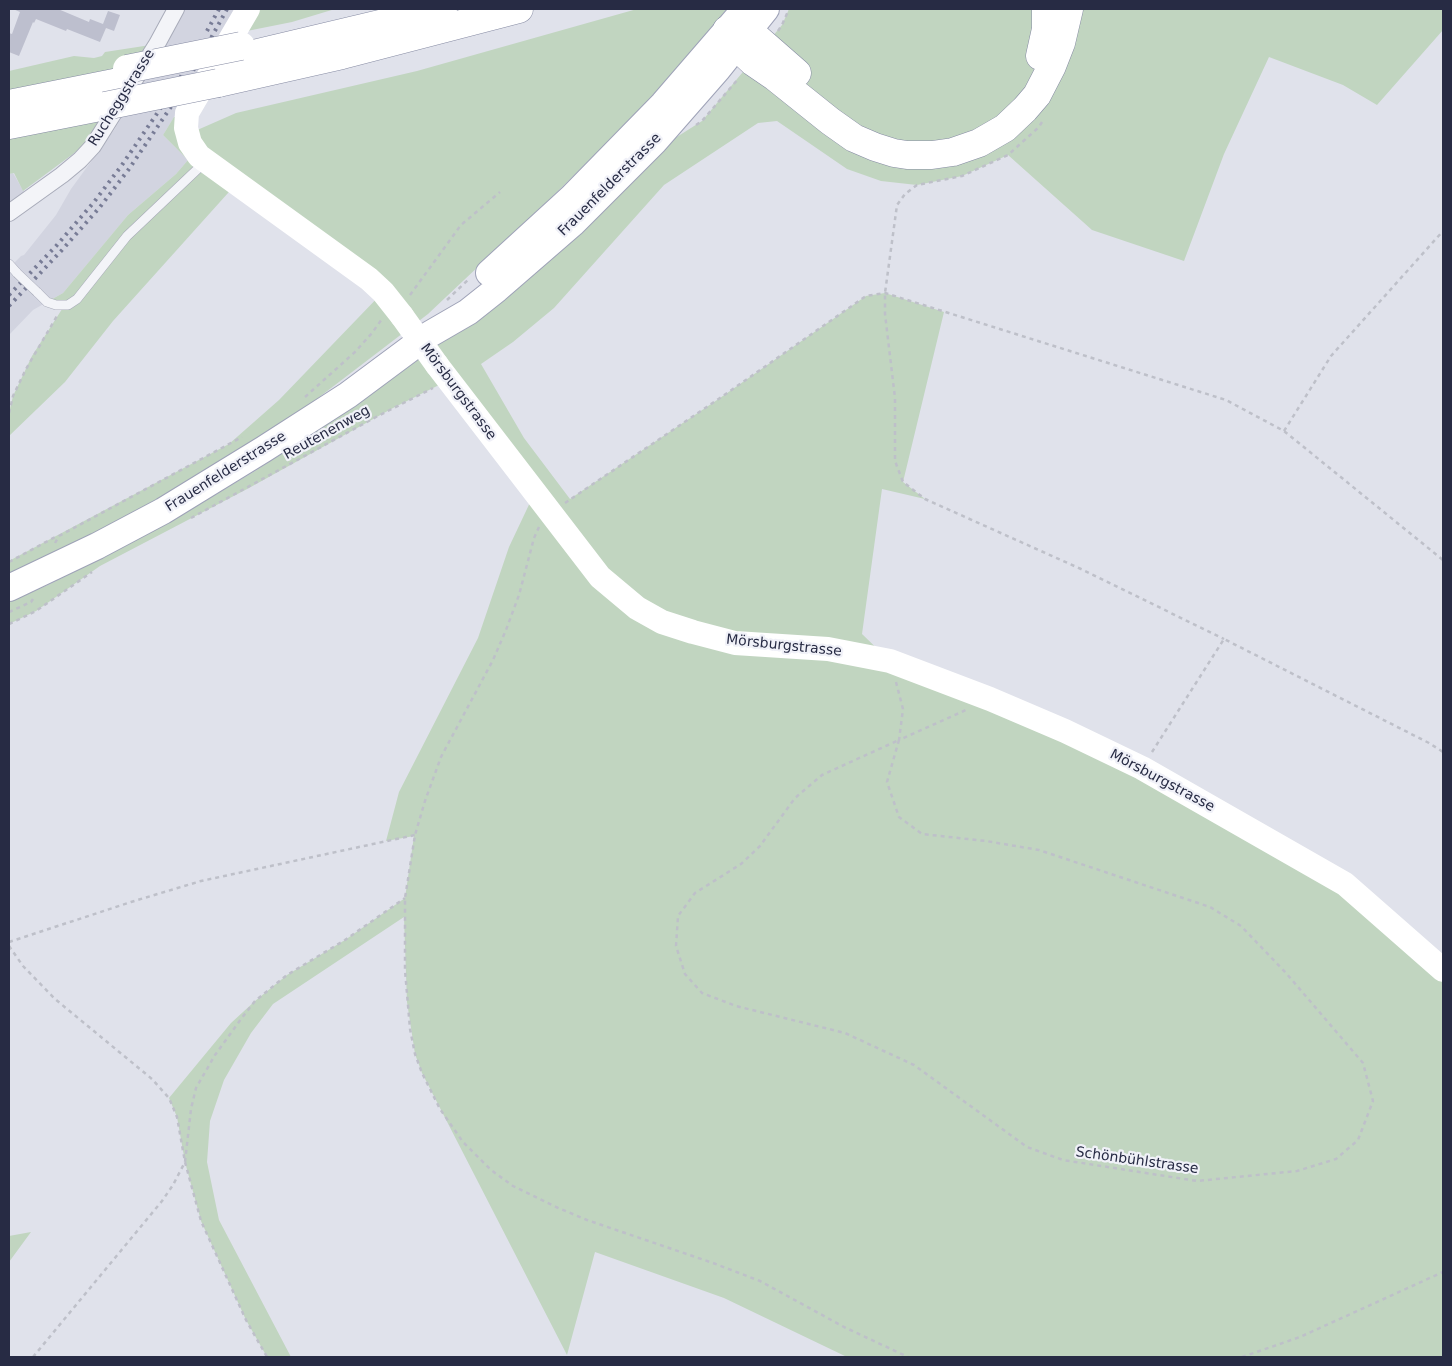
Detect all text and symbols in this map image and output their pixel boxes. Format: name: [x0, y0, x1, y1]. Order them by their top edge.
street label: Rucheggstrasse: [85, 46, 159, 150]
street label: Frauenfelderstrasse: [555, 130, 665, 240]
street label: Mörsburgstrasse: [416, 341, 500, 443]
street label: Reutenenweg: [281, 402, 373, 464]
street label: Frauenfelderstrasse: [163, 428, 289, 516]
street label: Mörsburgstrasse: [725, 632, 843, 660]
street label: Mörsburgstrasse: [1107, 746, 1217, 816]
street label: Schönbühlstrasse: [1075, 1144, 1199, 1178]

